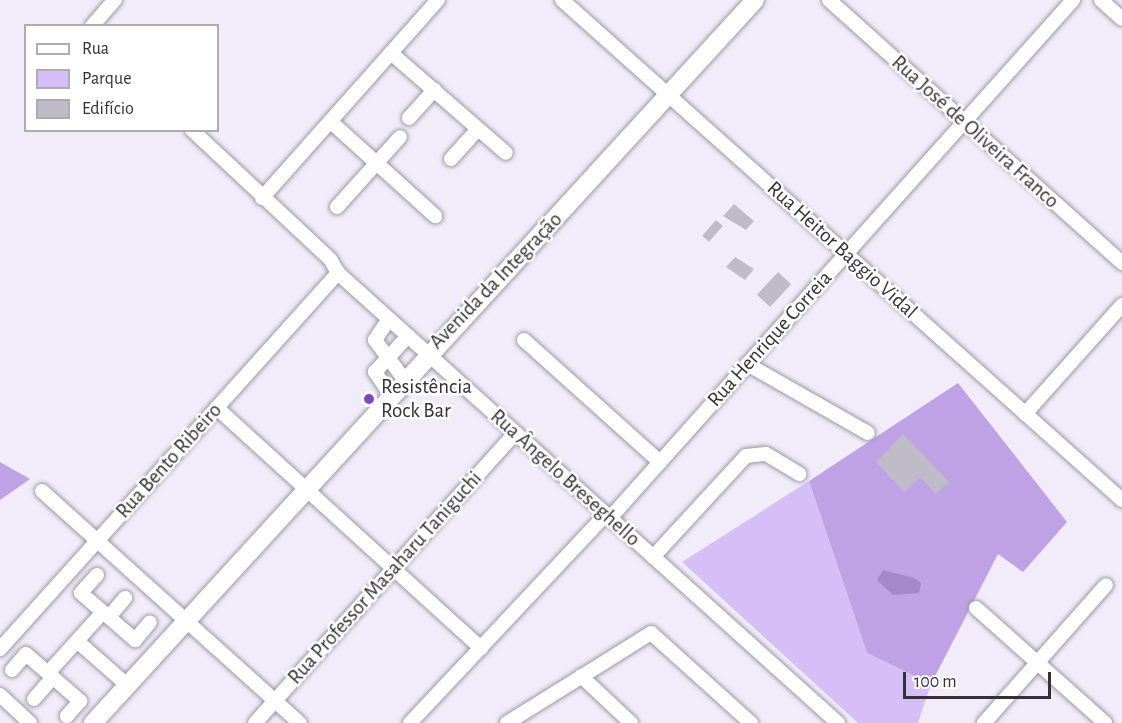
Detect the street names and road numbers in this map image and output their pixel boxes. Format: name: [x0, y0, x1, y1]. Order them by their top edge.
street label: Rua José de Oliveira Franco: [886, 50, 1064, 214]
street label: Rua Heitor Baggio Vidal: [762, 176, 922, 324]
street label: Avenida da Integração: [424, 207, 568, 355]
street label: Rua Henrique Correia: [702, 266, 838, 412]
street label: Rua Bento Ribeiro: [111, 398, 227, 524]
street label: Rua Ângelo Breseghello: [485, 404, 645, 552]
street label: Rua Professor Masaharu Taniguchi: [283, 466, 487, 690]

